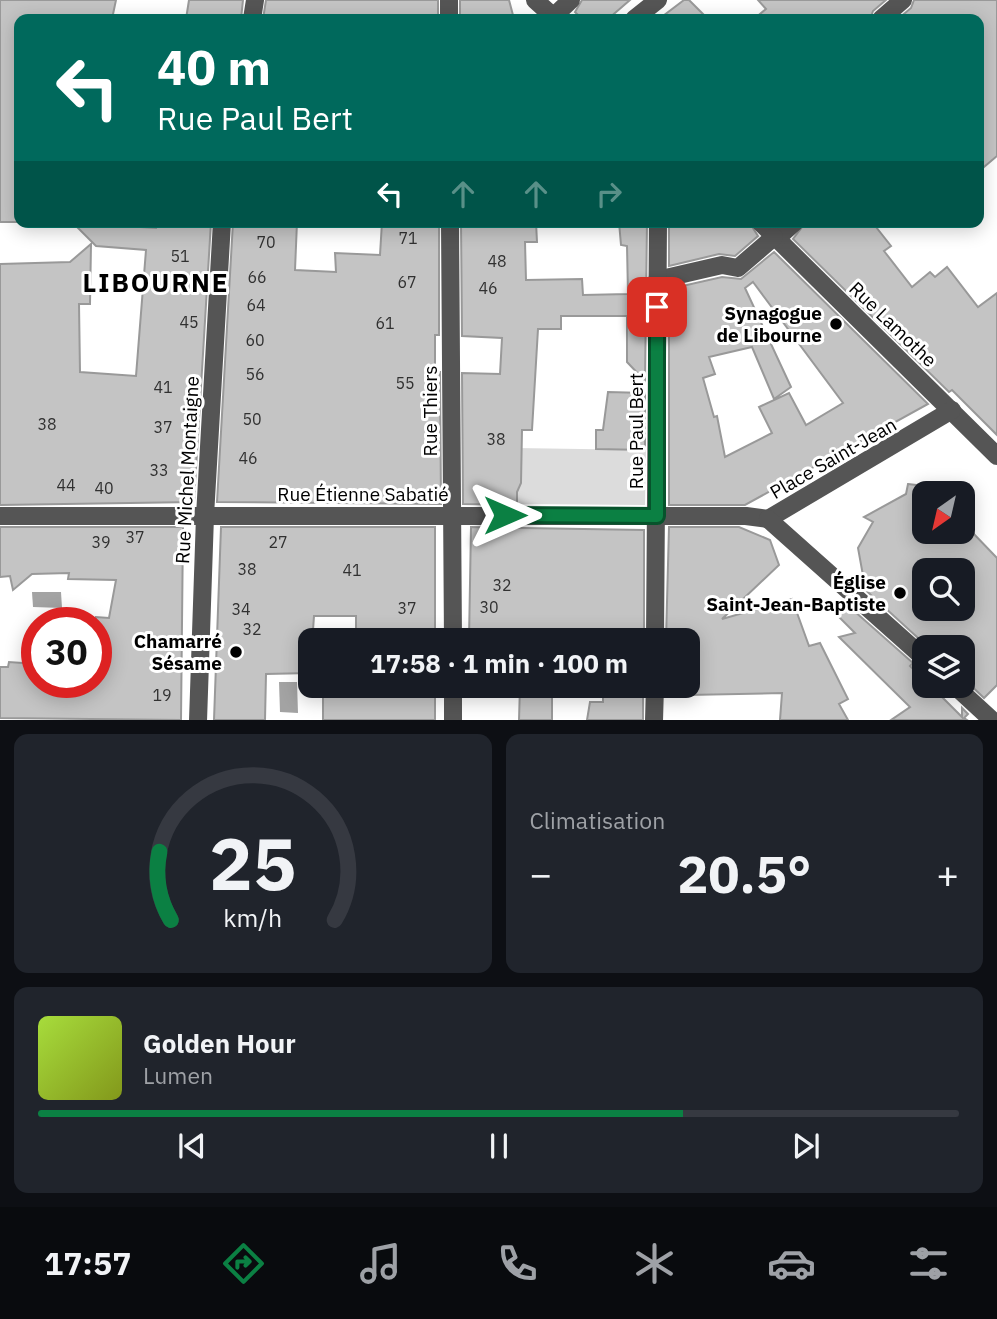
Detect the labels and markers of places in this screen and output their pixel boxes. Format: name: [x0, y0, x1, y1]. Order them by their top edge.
pin: [627, 277, 687, 337]
place label: Synagogue de Libourne: [717, 301, 822, 347]
marker: Synagogue de Libourne: [828, 316, 844, 332]
place label: Église Saint-Jean-Baptiste: [706, 570, 886, 616]
marker: Église Saint-Jean-Baptiste: [892, 585, 908, 601]
place label: Chamarré Sésame: [134, 629, 222, 675]
marker: Chamarré Sésame: [228, 644, 244, 660]

